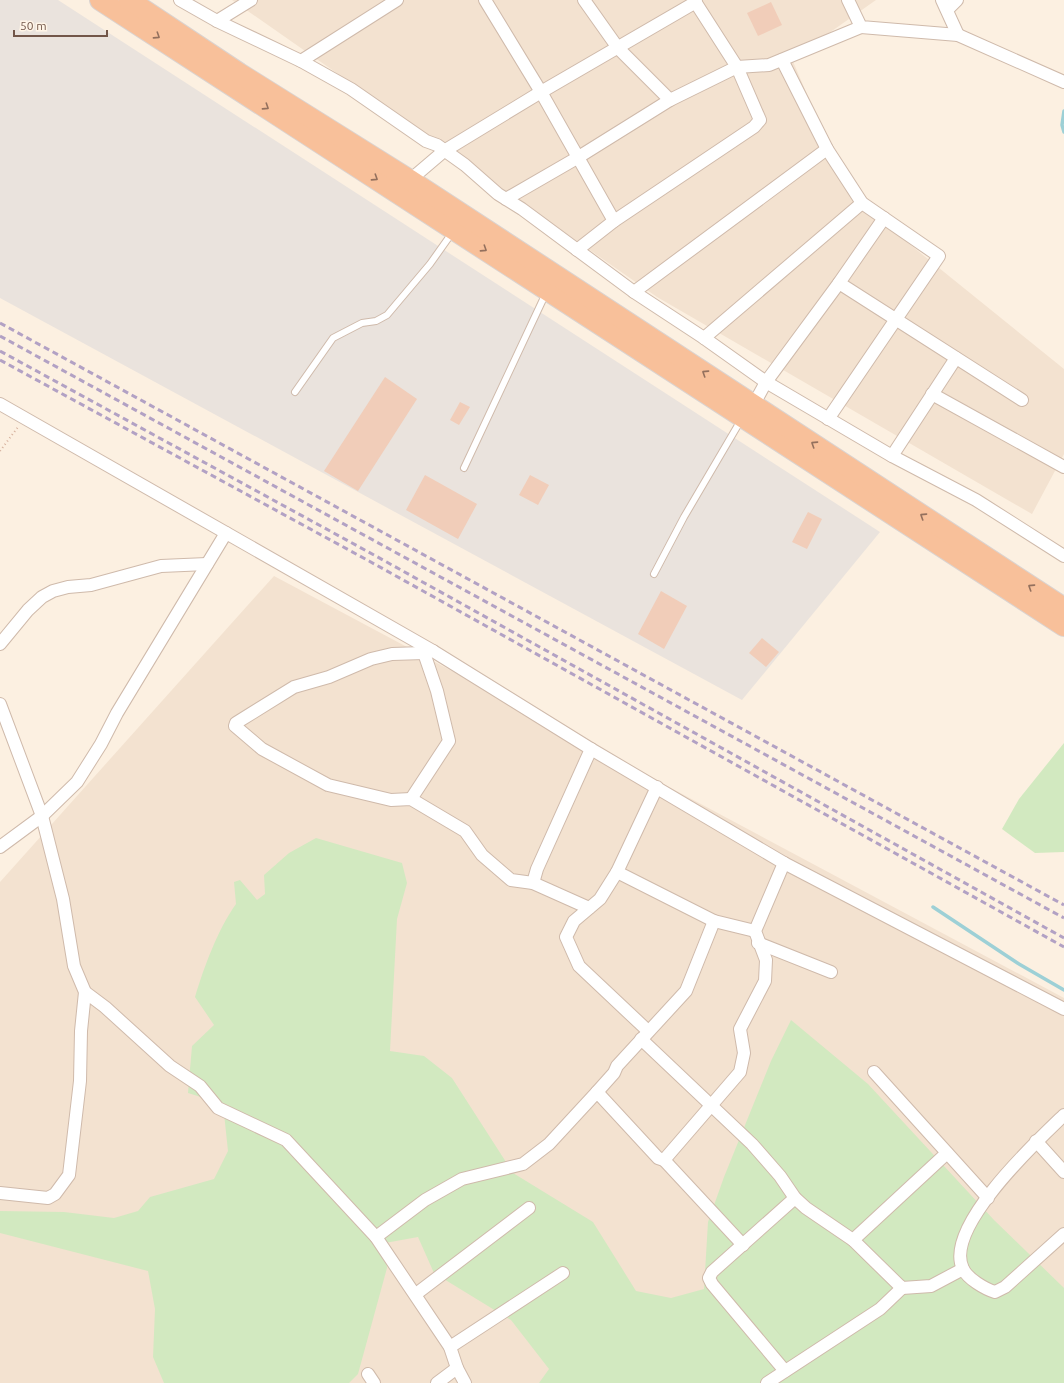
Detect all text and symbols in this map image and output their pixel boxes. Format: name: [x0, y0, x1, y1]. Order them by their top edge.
scale bar: [14, 12, 107, 38]
text: 50 m: [20, 19, 47, 32]
one-way arrow: [152, 32, 159, 39]
one-way arrow: [261, 102, 268, 109]
one-way arrow: [371, 173, 378, 181]
one-way arrow: [480, 244, 487, 252]
one-way arrow: [703, 371, 710, 378]
one-way arrow: [811, 441, 818, 449]
one-way arrow: [920, 513, 927, 520]
one-way arrow: [1028, 584, 1035, 592]

